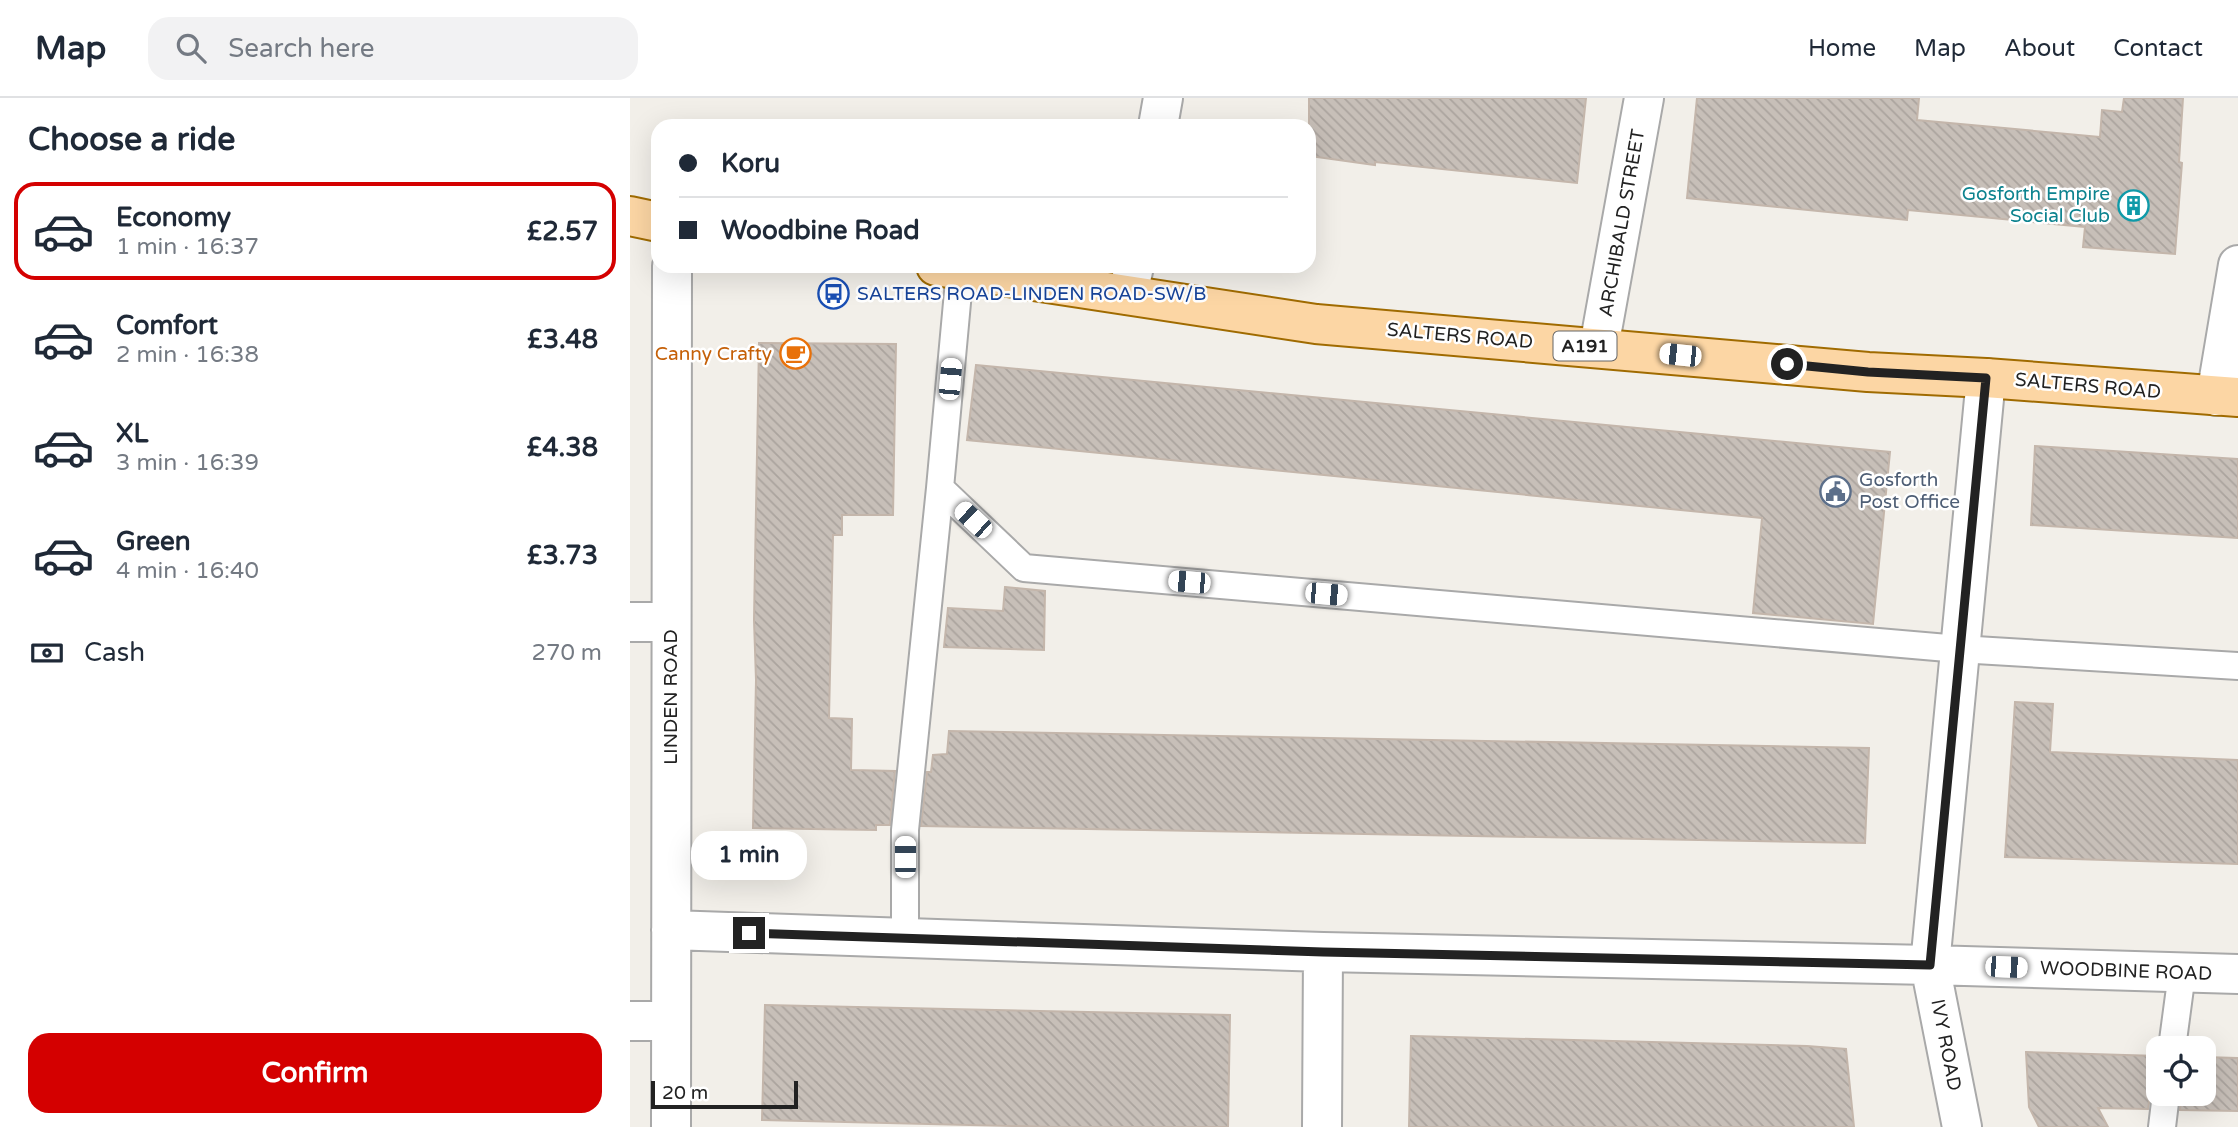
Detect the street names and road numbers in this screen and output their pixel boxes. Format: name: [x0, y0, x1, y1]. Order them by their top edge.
street label: ARCHIBALD STREET: [1595, 127, 1649, 319]
street label: SALTERS ROAD: [1386, 319, 1534, 353]
road number: A191: [1553, 332, 1616, 360]
street label: SALTERS ROAD: [2014, 369, 2162, 403]
street label: LINDEN ROAD: [660, 629, 682, 765]
street label: WOODBINE ROAD: [2039, 957, 2213, 985]
street label: IVY ROAD: [1926, 997, 1966, 1093]

